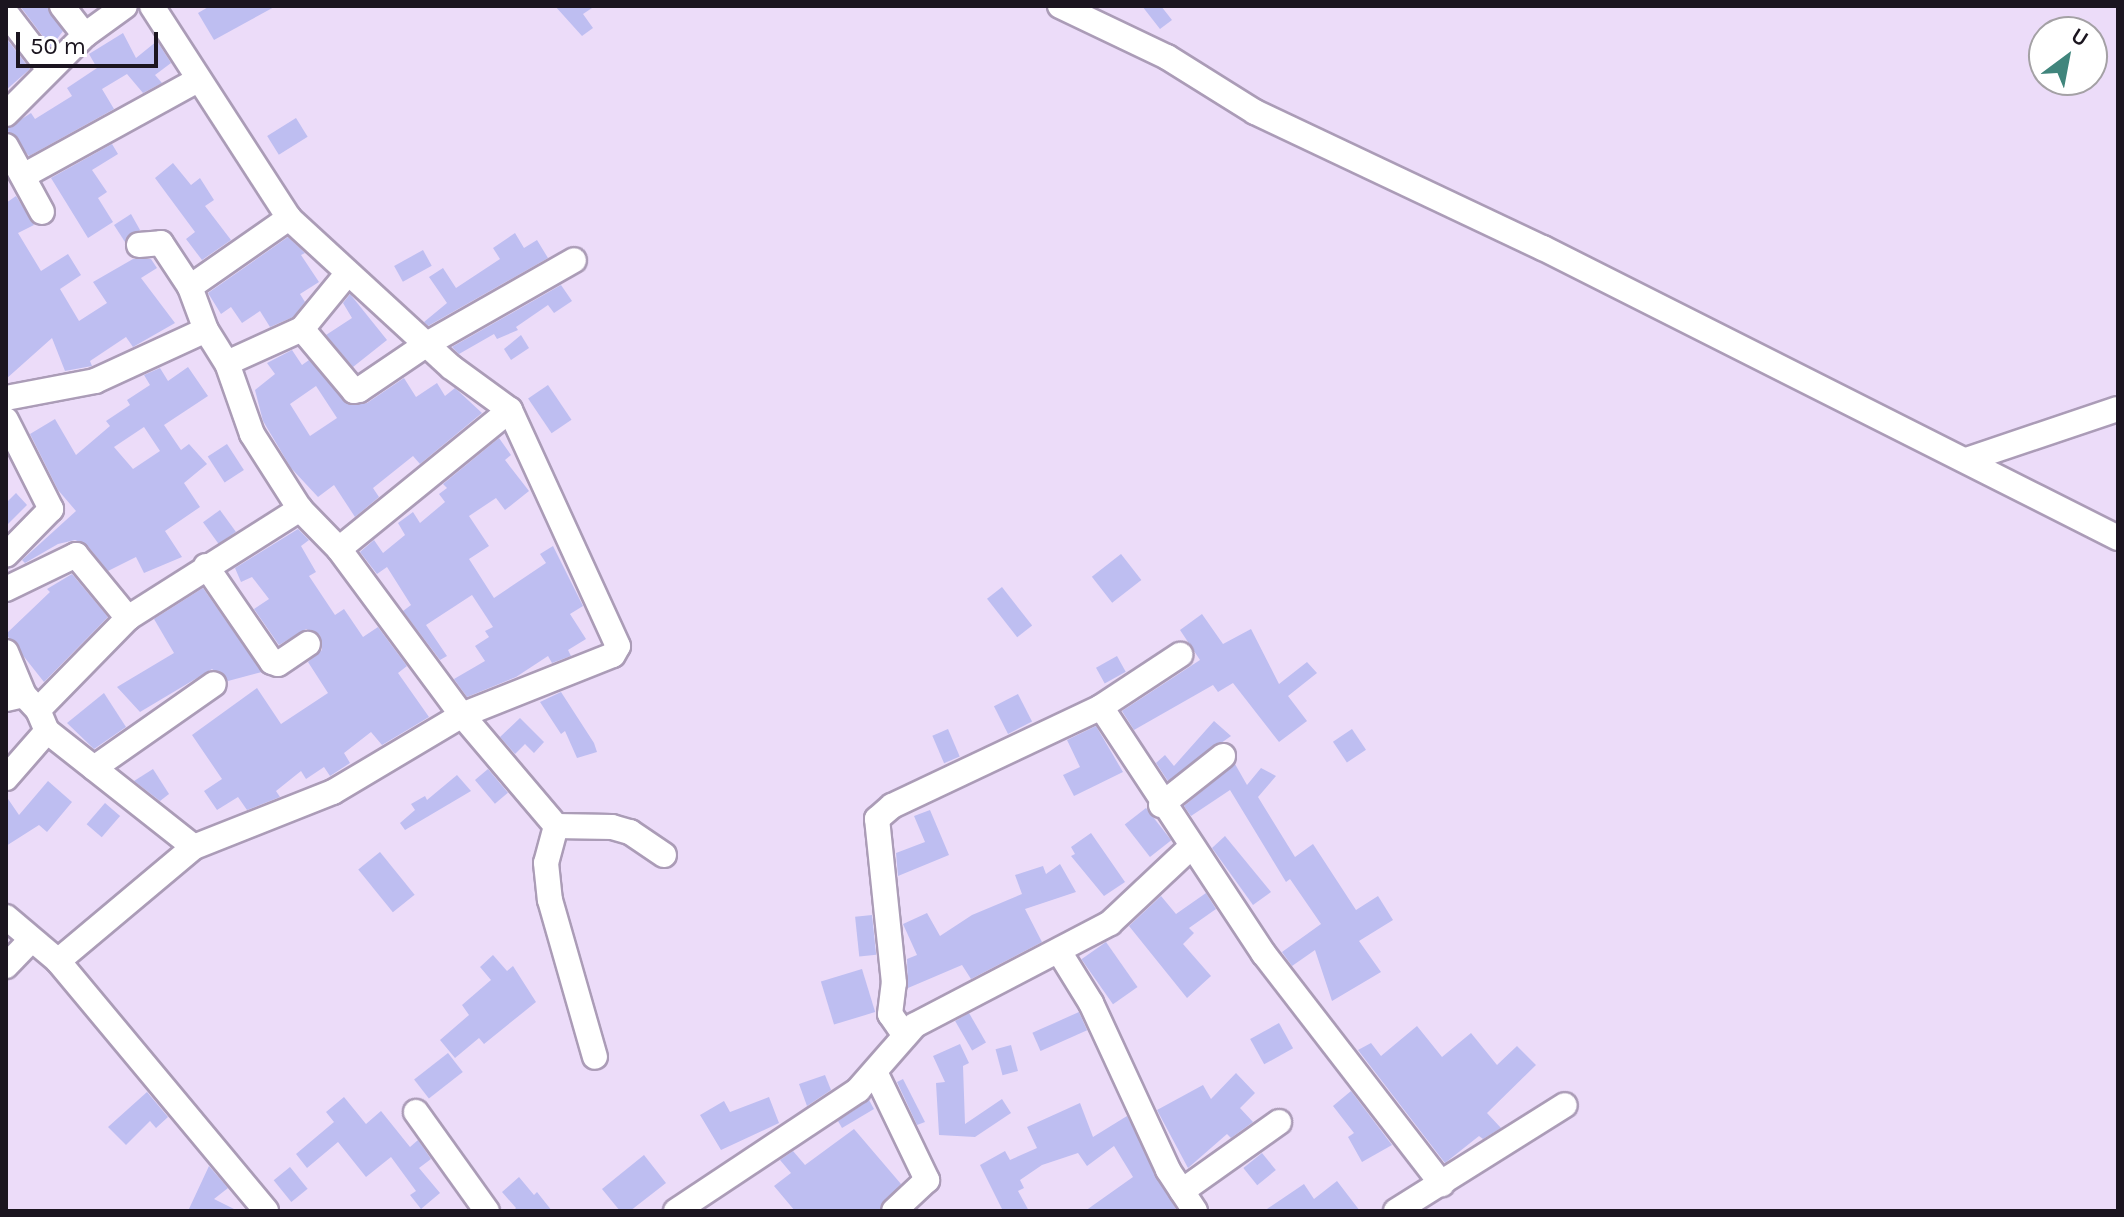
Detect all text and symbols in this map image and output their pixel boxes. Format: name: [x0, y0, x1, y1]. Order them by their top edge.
scale bar: [20, 16, 162, 66]
north arrow: [2028, 16, 2108, 96]
text: U: [2066, 22, 2093, 52]
text: 50 m: [30, 32, 86, 60]

